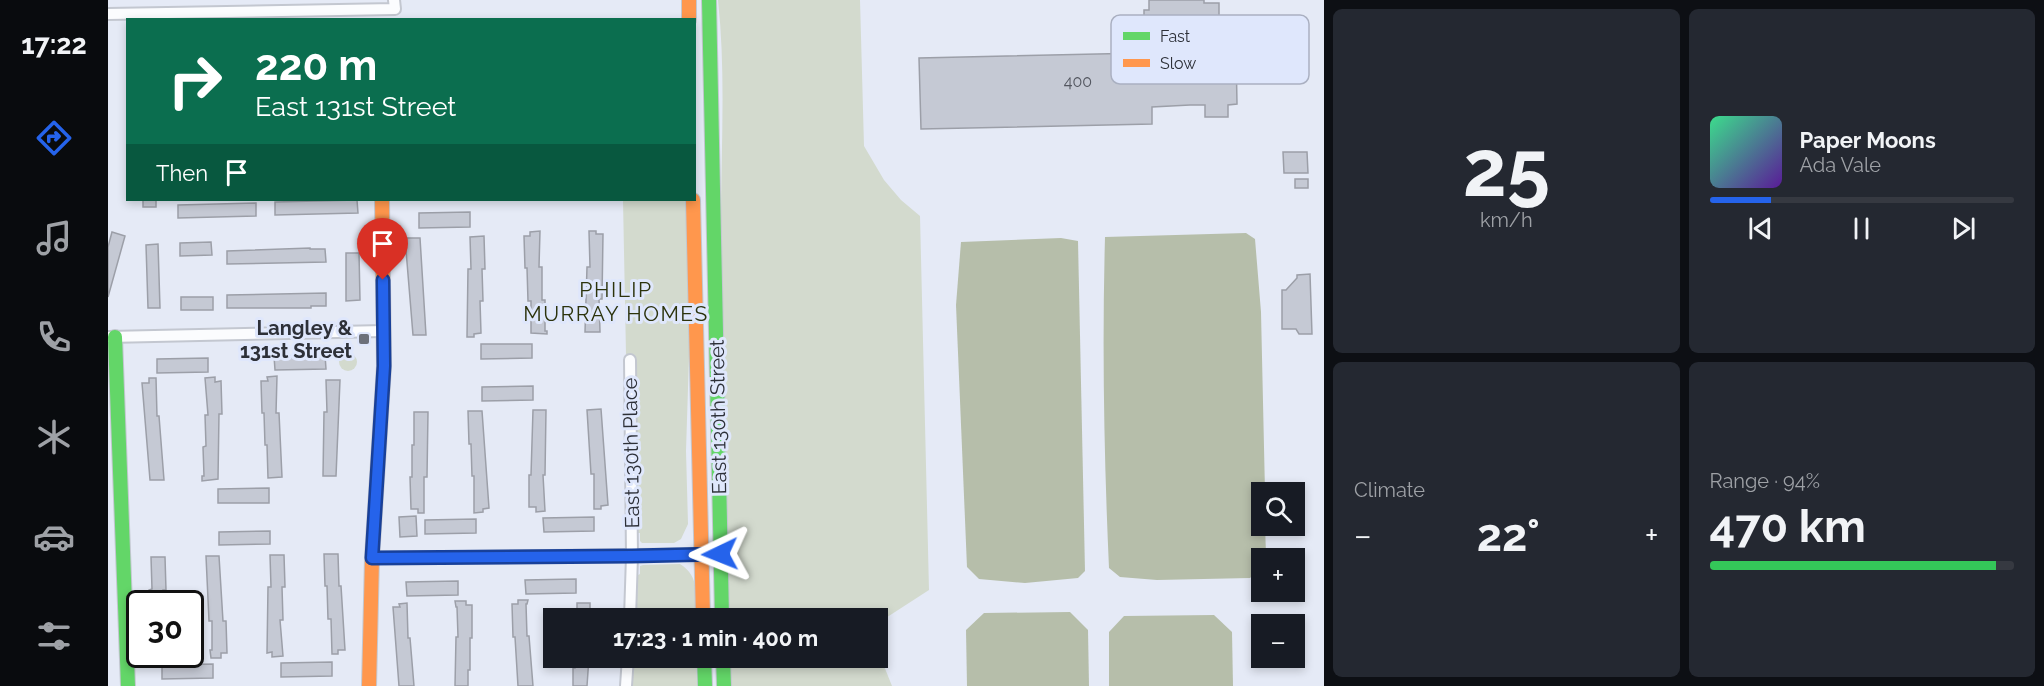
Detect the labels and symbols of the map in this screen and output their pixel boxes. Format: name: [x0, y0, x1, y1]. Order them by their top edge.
legend: [1111, 15, 1309, 84]
text: Fast: [1160, 27, 1191, 46]
text: Slow: [1160, 54, 1196, 73]
house number: 400: [1064, 72, 1092, 91]
pin: [357, 218, 408, 280]
district label: PHILIP MURRAY HOMES: [523, 277, 709, 326]
place label: Langley & 131st Street: [240, 316, 353, 363]
marker: Langley & 131st Street: [357, 332, 371, 346]
street label: East 130th Street: [705, 339, 731, 495]
street label: East 130th Place: [618, 377, 644, 529]
position arrow: [688, 522, 752, 586]
speed limit sign: 30: [126, 590, 204, 668]

